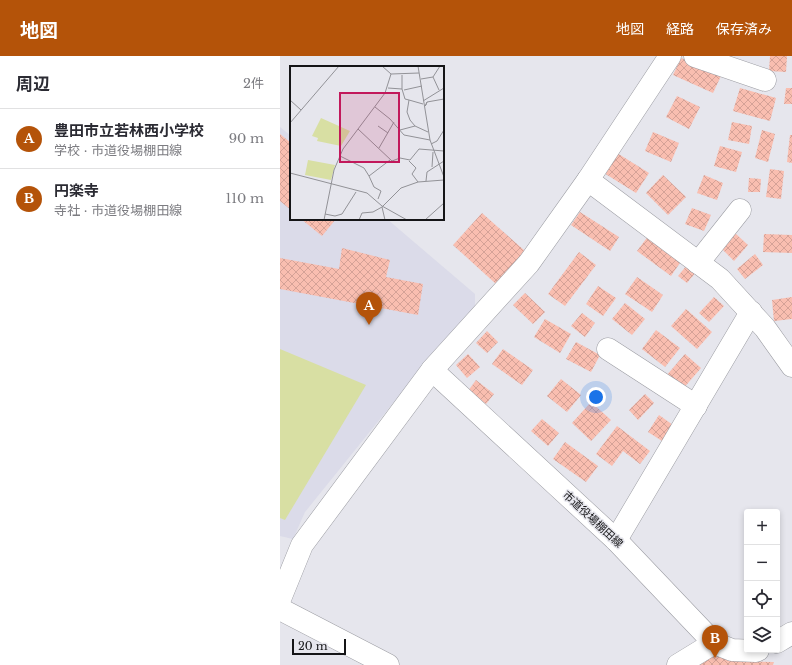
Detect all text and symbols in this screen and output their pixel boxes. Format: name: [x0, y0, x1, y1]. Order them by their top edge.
text: 地図: [20, 19, 58, 42]
text: 地図: [616, 20, 644, 38]
text: 経路: [666, 20, 694, 38]
text: 保存済み: [716, 20, 772, 38]
inset map: [290, 66, 444, 220]
text: 周辺: [16, 74, 50, 95]
text: 2件: [243, 75, 264, 92]
text: 豊田市立若林西小学校: [54, 121, 204, 140]
text: A: [24, 130, 34, 147]
text: 90 m: [229, 130, 264, 147]
text: 学校 · 市道役場棚田線: [54, 142, 182, 159]
text: 円楽寺: [54, 181, 99, 200]
text: B: [24, 190, 34, 207]
text: 110 m: [225, 190, 264, 207]
text: 寺社 · 市道役場棚田線: [54, 202, 182, 219]
pin: A: [356, 292, 382, 325]
your location: [586, 387, 606, 407]
street label: 市道役場棚田線: [560, 488, 626, 550]
map controls: [744, 509, 780, 653]
button: +: [744, 509, 780, 545]
button: −: [744, 545, 780, 581]
button: locate: [744, 581, 780, 617]
button: layers: [744, 617, 780, 653]
pin: B: [702, 625, 728, 658]
scale bar: [292, 637, 346, 656]
text: 20 m: [298, 639, 328, 653]

